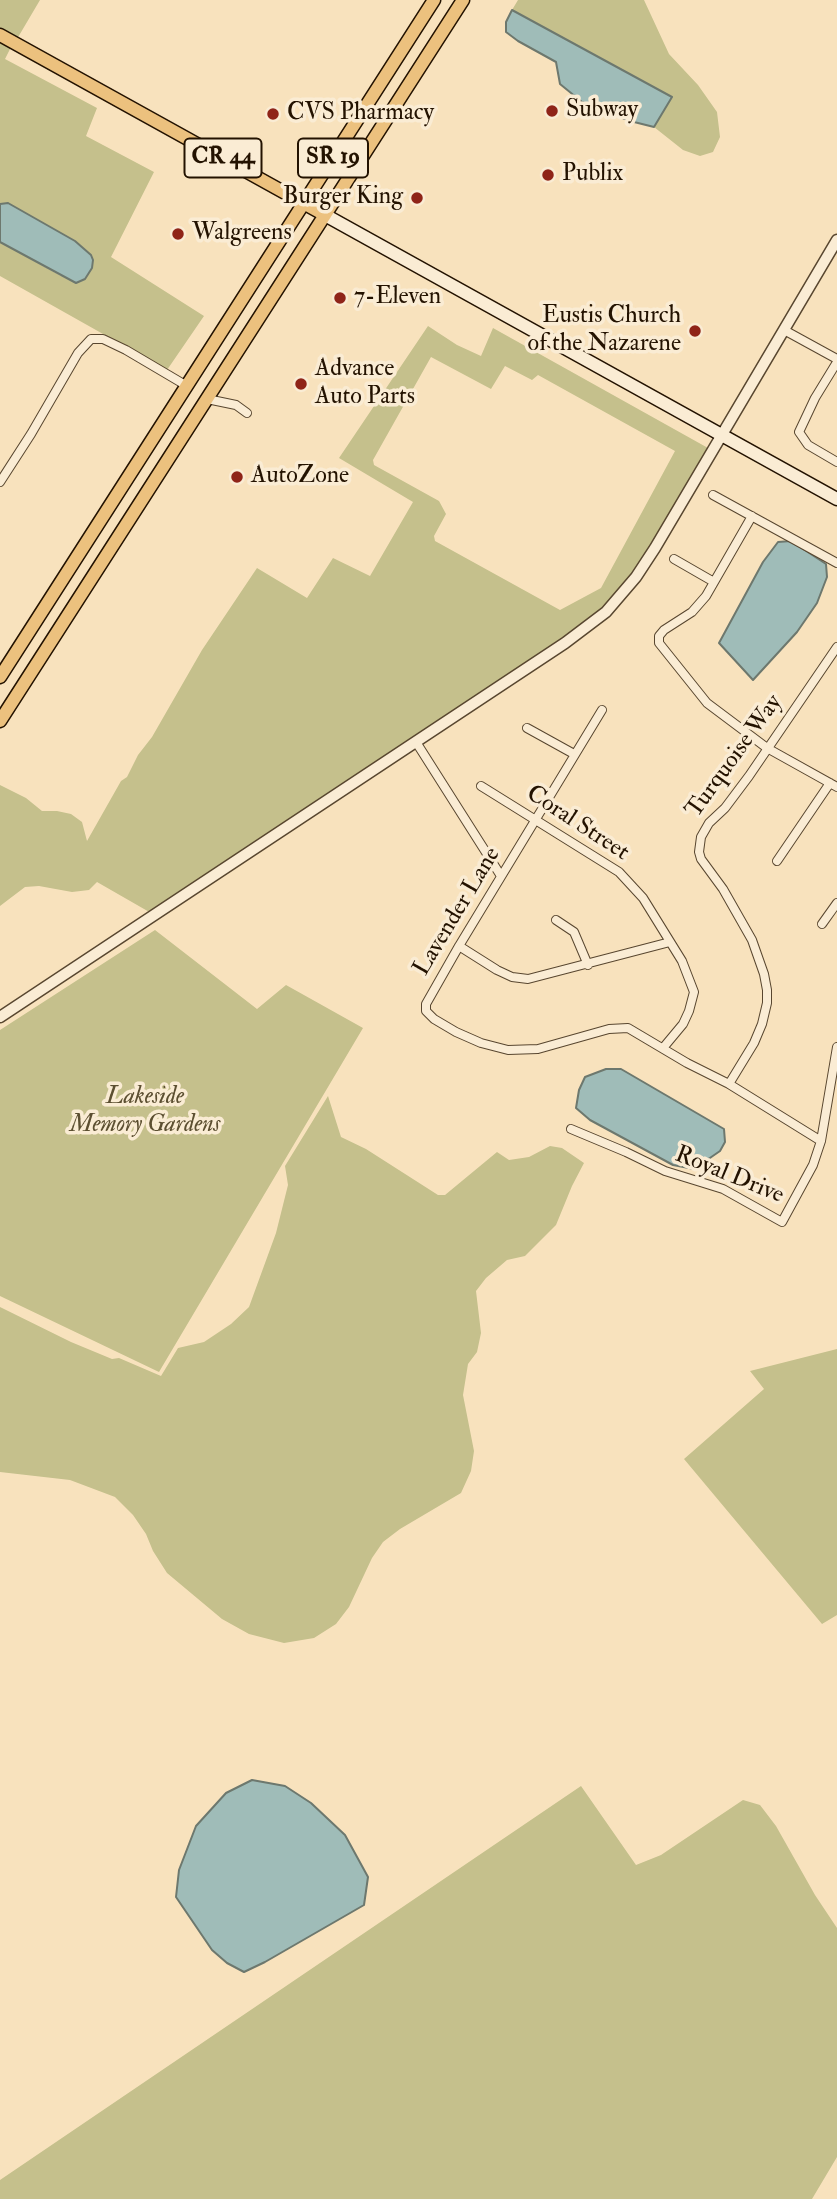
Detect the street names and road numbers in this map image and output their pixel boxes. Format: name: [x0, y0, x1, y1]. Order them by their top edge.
road number: CR 44: [184, 139, 262, 178]
road number: SR 19: [298, 139, 368, 178]
street label: Turquoise Way: [681, 690, 789, 824]
street label: Coral Street: [520, 780, 634, 868]
street label: Lavender Lane: [408, 843, 508, 981]
street label: Royal Drive: [670, 1141, 788, 1211]

